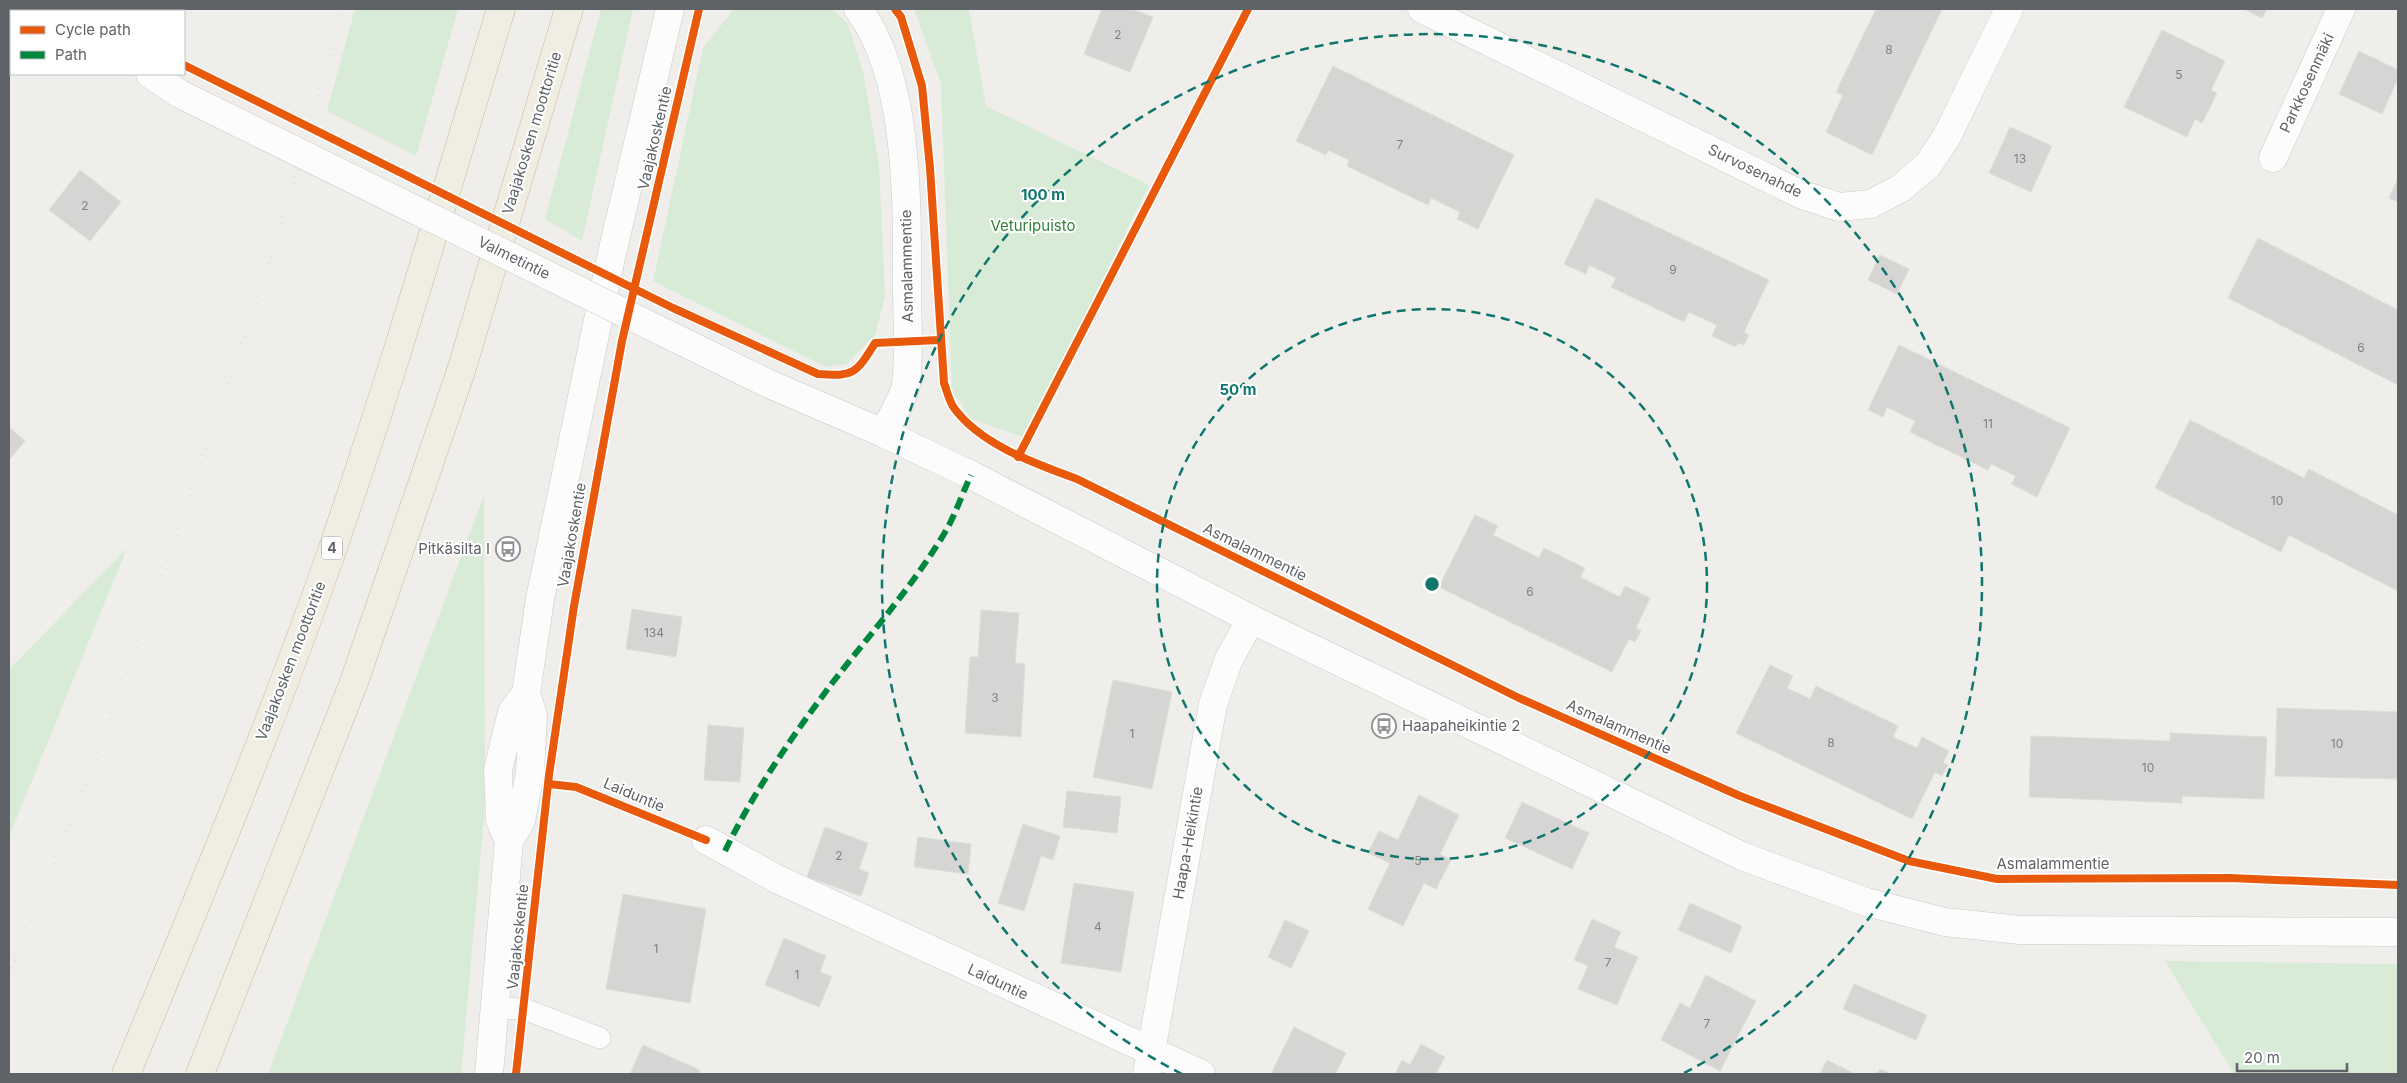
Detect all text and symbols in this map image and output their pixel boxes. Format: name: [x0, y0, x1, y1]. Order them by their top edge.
legend: [10, 10, 185, 75]
text: Cycle path: [55, 20, 131, 39]
house number: 2: [1114, 27, 1122, 42]
street label: Parkkosenmäki: [2275, 30, 2338, 136]
house number: 8: [1885, 42, 1893, 57]
text: Path: [55, 45, 87, 64]
street label: Vaajakosken moottoritie: [498, 49, 565, 217]
house number: 5: [2175, 67, 2183, 82]
street label: Vaajakoskentie: [633, 84, 676, 192]
house number: 7: [1397, 137, 1404, 152]
street label: Survosenahde: [1705, 140, 1805, 202]
house number: 13: [2014, 151, 2026, 166]
text: 100 m: [1021, 185, 1065, 204]
house number: 2: [81, 198, 89, 213]
street label: Asmalammentie: [896, 209, 917, 323]
park label: Veturipuisto: [991, 216, 1075, 235]
street label: Valmetintie: [475, 232, 554, 283]
house number: 9: [1669, 262, 1677, 277]
house number: 6: [2357, 340, 2365, 355]
text: 50 m: [1220, 380, 1256, 399]
house number: 11: [1983, 416, 1993, 431]
street label: Vaajakoskentie: [553, 481, 590, 589]
house number: 10: [2271, 493, 2283, 508]
street label: Asmalammentie: [1200, 518, 1310, 585]
road number: 4: [322, 536, 342, 560]
bus stop icon: Pitkäsilta I: [495, 536, 521, 562]
place label: Pitkäsilta I: [418, 539, 490, 558]
centre of rings: [1423, 575, 1441, 593]
street label: Vaajakosken moottoritie: [251, 578, 330, 743]
house number: 6: [1526, 584, 1534, 599]
house number: 134: [644, 625, 664, 640]
house number: 3: [991, 690, 999, 705]
street label: Asmalammentie: [1564, 695, 1675, 758]
bus stop icon: Haapaheikintie 2: [1371, 713, 1397, 739]
place label: Haapaheikintie 2: [1402, 716, 1520, 735]
house number: 1: [1130, 726, 1134, 741]
house number: 8: [1827, 735, 1835, 750]
house number: 10: [2331, 736, 2343, 751]
house number: 10: [2142, 760, 2154, 775]
street label: Laiduntie: [601, 773, 668, 816]
street label: Haapa-Heikintie: [1168, 785, 1207, 901]
house number: 2: [835, 848, 843, 863]
house number: 5: [1414, 853, 1422, 868]
street label: Asmalammentie: [1996, 854, 2110, 873]
street label: Vaajakoskentie: [503, 883, 532, 991]
house number: 4: [1094, 919, 1102, 934]
house number: 1: [654, 941, 658, 956]
house number: 7: [1605, 955, 1612, 970]
street label: Laiduntie: [965, 959, 1032, 1004]
house number: 1: [795, 967, 799, 982]
house number: 7: [1704, 1016, 1711, 1031]
scale bar: [2237, 1040, 2347, 1072]
text: 20 m: [2244, 1048, 2280, 1067]

